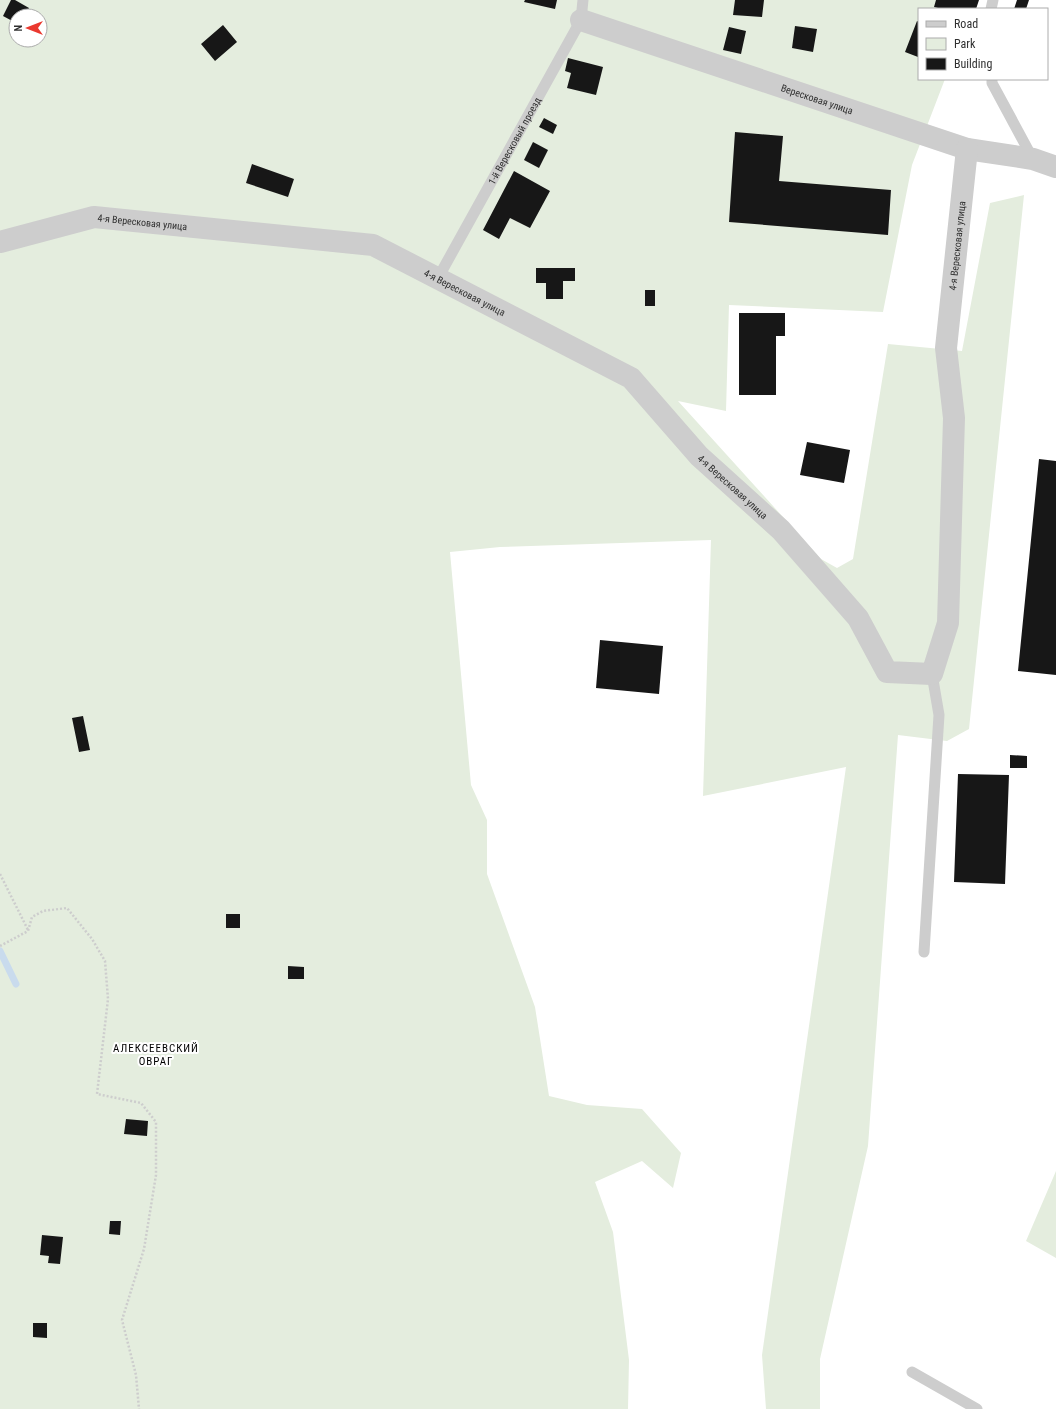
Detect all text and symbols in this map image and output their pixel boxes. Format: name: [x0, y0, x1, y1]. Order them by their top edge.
north arrow: [8, 8, 48, 48]
legend: [918, 8, 1048, 80]
text: Road: [954, 17, 978, 31]
text: N: [12, 24, 25, 31]
text: Park: [954, 37, 976, 51]
text: Building: [954, 57, 992, 71]
street label: Вересковая улица: [780, 82, 855, 117]
street label: 1-й Вересковый проезд: [486, 95, 543, 186]
street label: 4-я Вересковая улица: [947, 200, 967, 291]
street label: 4-я Вересковая улица: [97, 212, 188, 232]
street label: 4-я Вересковая улица: [422, 267, 507, 318]
street label: 4-я Вересковая улица: [695, 453, 770, 521]
district label: АЛЕКСЕЕВСКИЙ ОВРАГ: [113, 1042, 199, 1068]

